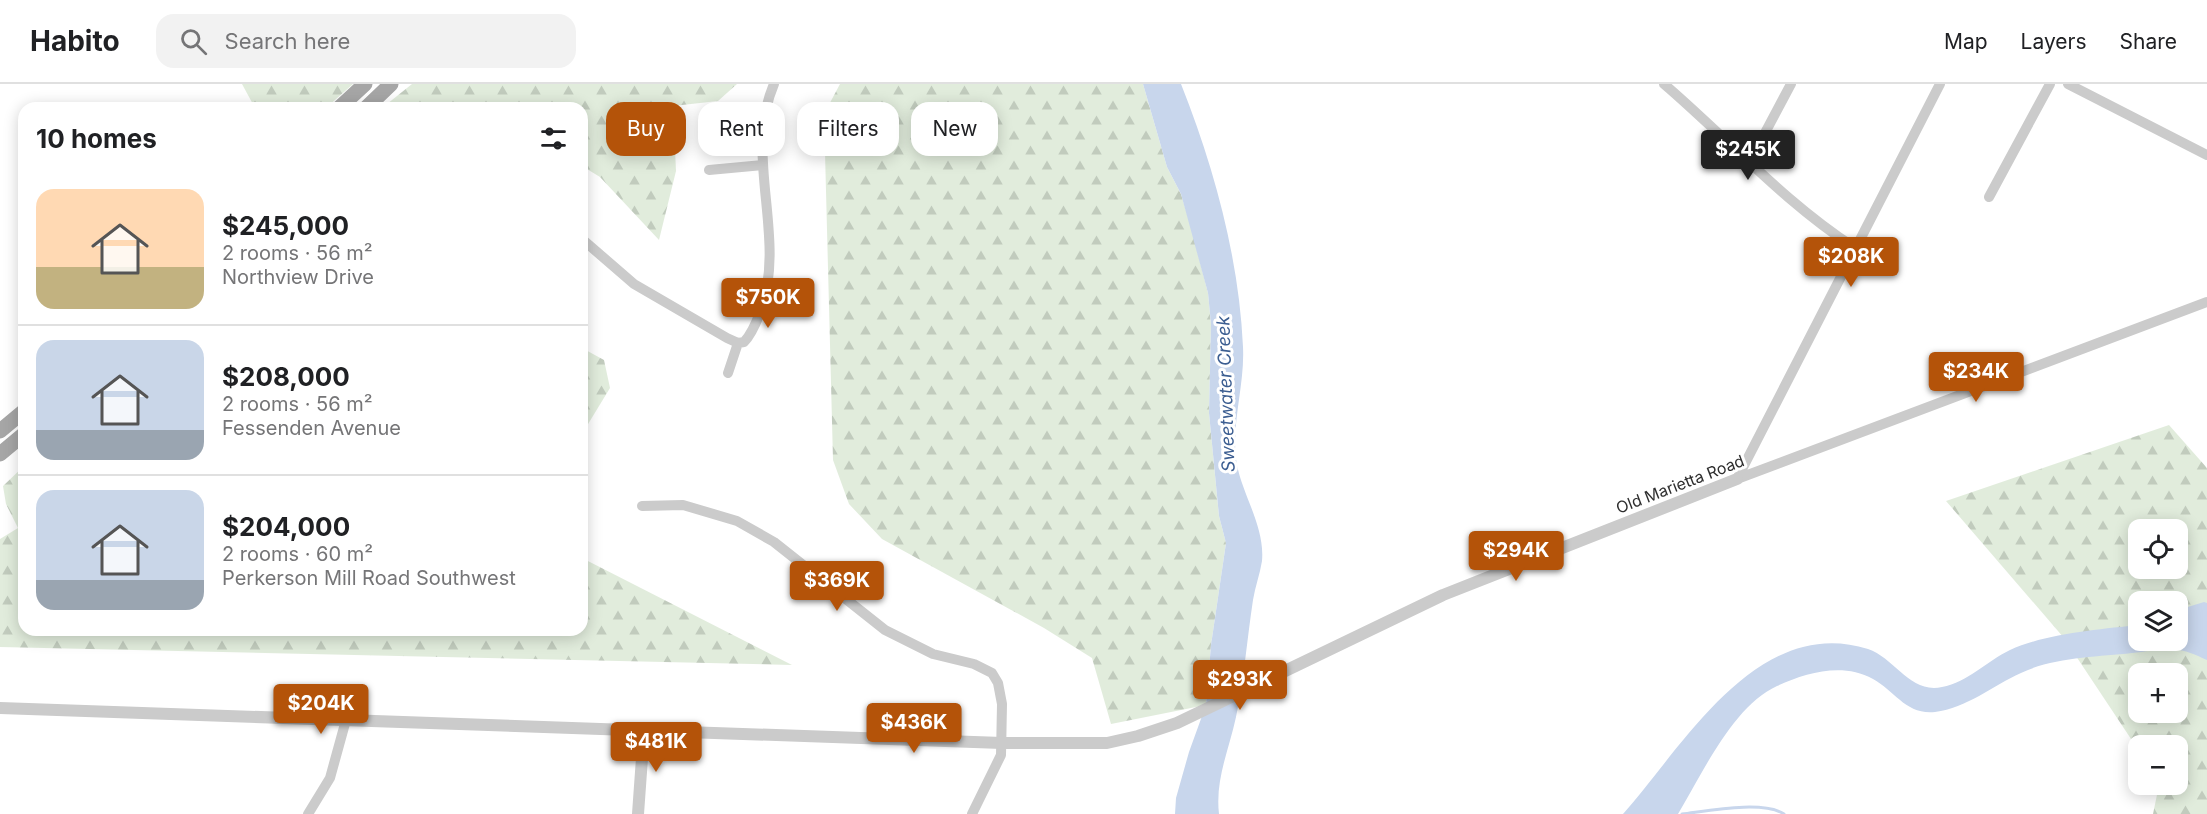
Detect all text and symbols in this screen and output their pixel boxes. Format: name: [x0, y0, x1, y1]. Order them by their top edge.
search box: [156, 14, 576, 68]
text: Habito: [30, 24, 120, 58]
icon: search: [177, 25, 210, 58]
text: Search here: [225, 28, 350, 54]
text: Map: [1944, 29, 1988, 54]
text: Layers: [2021, 29, 2087, 54]
text: Share: [2120, 29, 2177, 54]
chip: Buy: [606, 102, 686, 156]
chip: Rent: [698, 102, 785, 156]
chip: Filters: [797, 102, 899, 156]
chip: New: [911, 102, 998, 156]
icon: filters: [537, 122, 570, 155]
text: 10 homes: [36, 123, 157, 154]
pin: $245K: [1706, 130, 1790, 181]
text: $245K: [1715, 137, 1781, 161]
text: $245,000: [222, 210, 349, 241]
icon: home: [84, 213, 156, 285]
pin: $208K: [1809, 237, 1893, 288]
text: 2 rooms · 56 m²: [222, 241, 373, 265]
text: $208K: [1818, 244, 1884, 268]
text: Northview Drive: [222, 265, 374, 289]
pin: $750K: [726, 278, 810, 329]
text: $750K: [735, 285, 801, 309]
water label: Sweetwater Creek: [1212, 314, 1239, 473]
pin: $234K: [1934, 352, 2018, 403]
text: $234K: [1943, 359, 2009, 383]
text: $208,000: [222, 361, 350, 392]
icon: home: [84, 364, 156, 436]
text: 2 rooms · 56 m²: [222, 392, 373, 416]
text: Fessenden Avenue: [222, 416, 401, 440]
street label: Old Marietta Road: [1613, 450, 1747, 518]
text: $204,000: [222, 511, 350, 542]
icon: home: [84, 514, 156, 586]
map controls: [2128, 519, 2188, 795]
button: locate: [2128, 519, 2188, 579]
pin: $294K: [1474, 531, 1558, 582]
text: $294K: [1483, 538, 1549, 562]
text: 2 rooms · 60 m²: [222, 542, 373, 566]
pin: $369K: [795, 561, 879, 612]
text: Perkerson Mill Road Southwest: [222, 566, 516, 590]
text: $369K: [804, 568, 870, 592]
button: layers: [2128, 591, 2188, 651]
pin: $293K: [1198, 660, 1282, 711]
button: +: [2128, 663, 2188, 723]
text: $293K: [1207, 667, 1273, 691]
pin: $204K: [279, 684, 363, 735]
text: $204K: [287, 691, 355, 715]
pin: $436K: [872, 703, 956, 754]
text: $436K: [881, 710, 947, 734]
pin: $481K: [614, 722, 698, 773]
text: $481K: [625, 729, 687, 753]
button: −: [2128, 735, 2188, 795]

